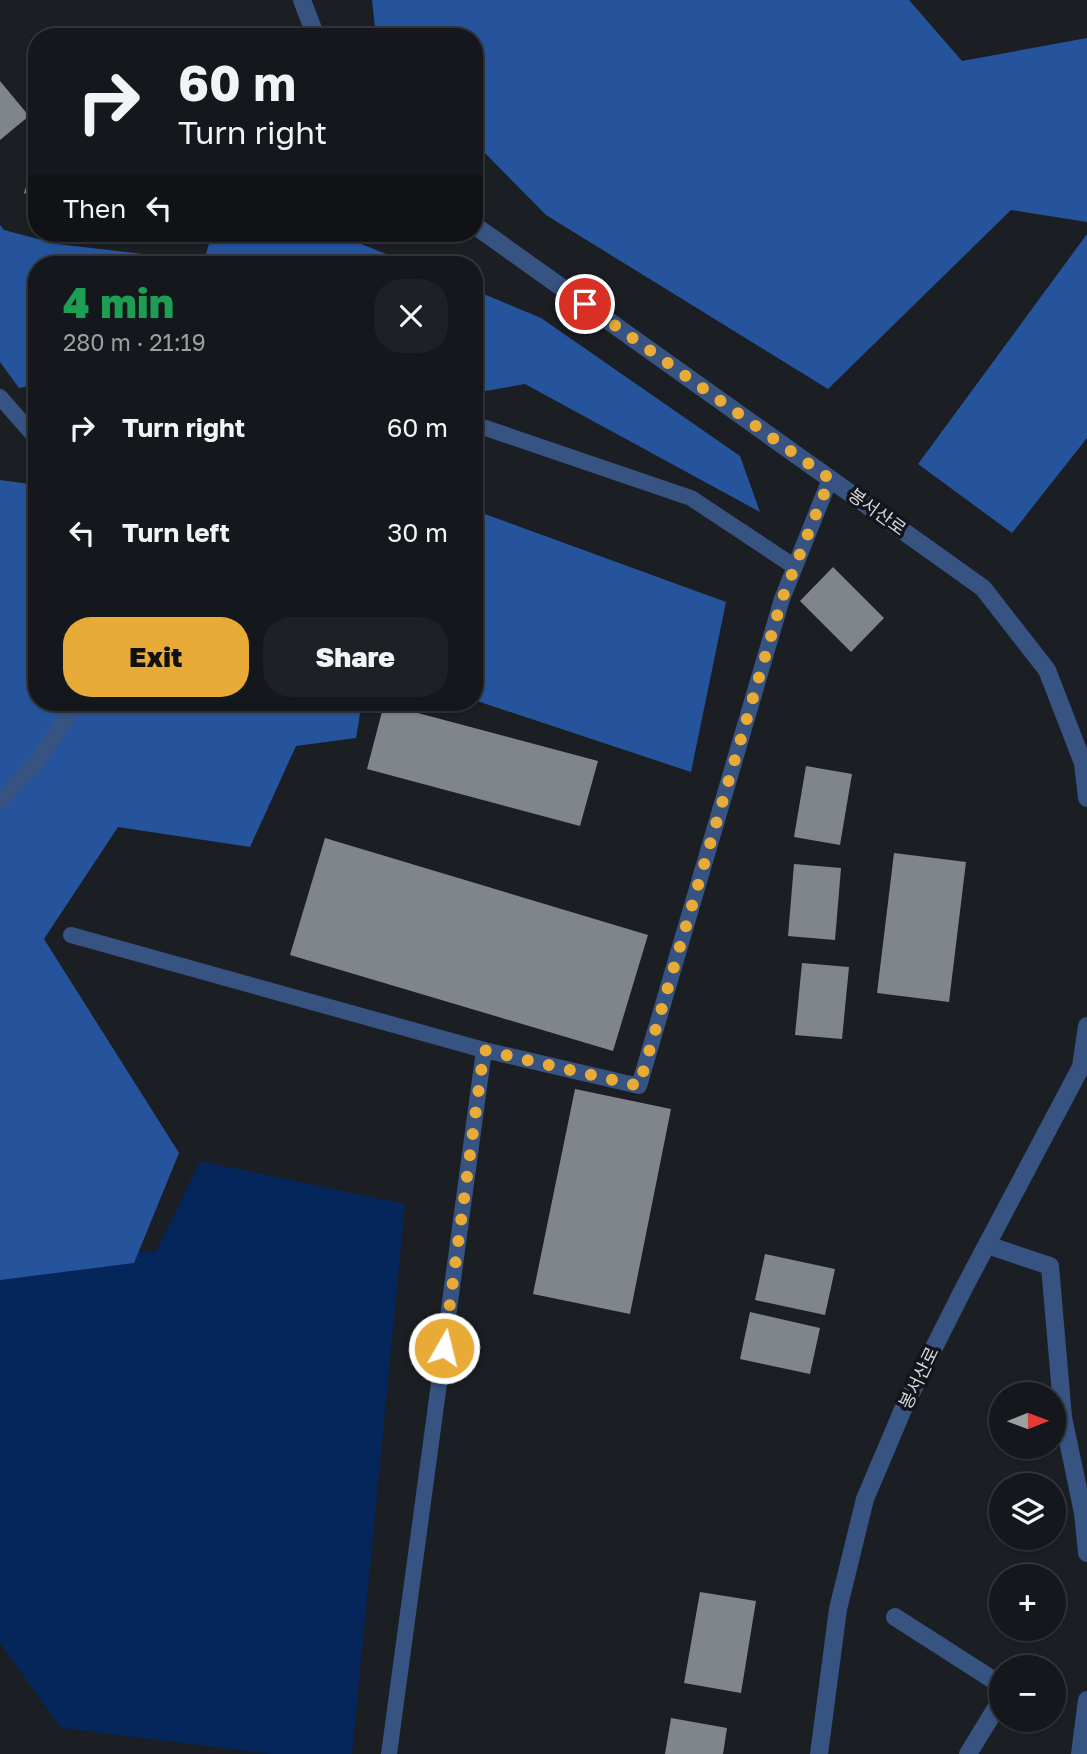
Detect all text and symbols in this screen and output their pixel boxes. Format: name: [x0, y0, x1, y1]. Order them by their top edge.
text: 60 m: [178, 53, 296, 112]
icon: right: [63, 56, 154, 147]
text: Turn right: [178, 113, 327, 151]
icon: left: [140, 189, 178, 227]
text: Then: [63, 193, 126, 224]
pin: [555, 274, 615, 334]
text: 4 min: [63, 277, 174, 327]
button: close: [374, 279, 448, 353]
icon: arrive: [566, 285, 604, 323]
text: 280 m · 21:19: [63, 328, 206, 356]
icon: right: [63, 409, 101, 447]
text: Turn right: [122, 412, 245, 443]
text: 60 m: [387, 412, 448, 443]
street label: 봉서산로: [844, 483, 911, 540]
icon: left: [63, 514, 101, 552]
text: Turn left: [122, 517, 230, 548]
text: 30 m: [387, 517, 448, 548]
button: Exit: [63, 617, 249, 697]
button: Share: [263, 617, 448, 697]
position arrow: [407, 1311, 481, 1385]
street label: 봉서산로: [894, 1343, 943, 1412]
north arrow: [989, 1382, 1066, 1460]
map controls: [989, 1382, 1066, 1732]
button: layers: [989, 1473, 1066, 1550]
button: +: [989, 1564, 1066, 1641]
button: −: [989, 1655, 1066, 1732]

